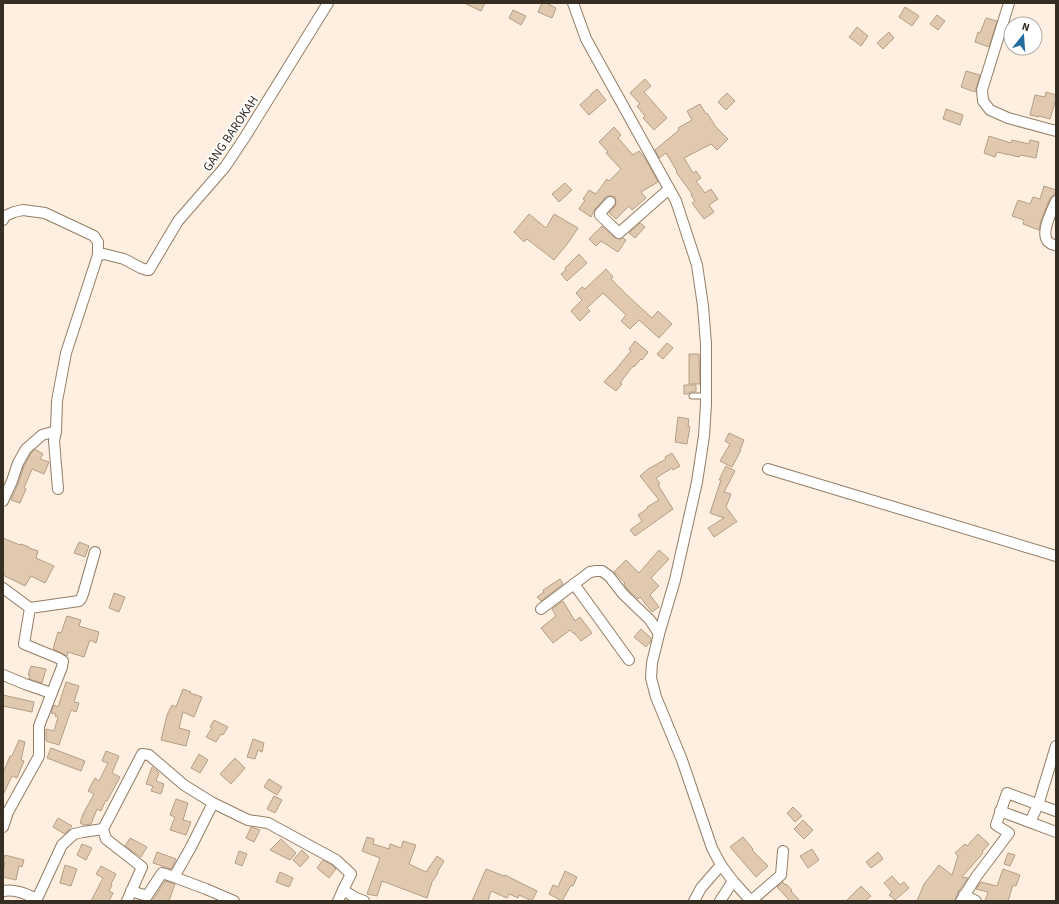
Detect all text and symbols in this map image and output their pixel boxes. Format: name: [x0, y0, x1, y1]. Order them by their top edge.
north arrow: [1003, 16, 1043, 56]
text: N: [1020, 19, 1031, 35]
street label: GANG BAROKAH: [199, 92, 263, 175]

